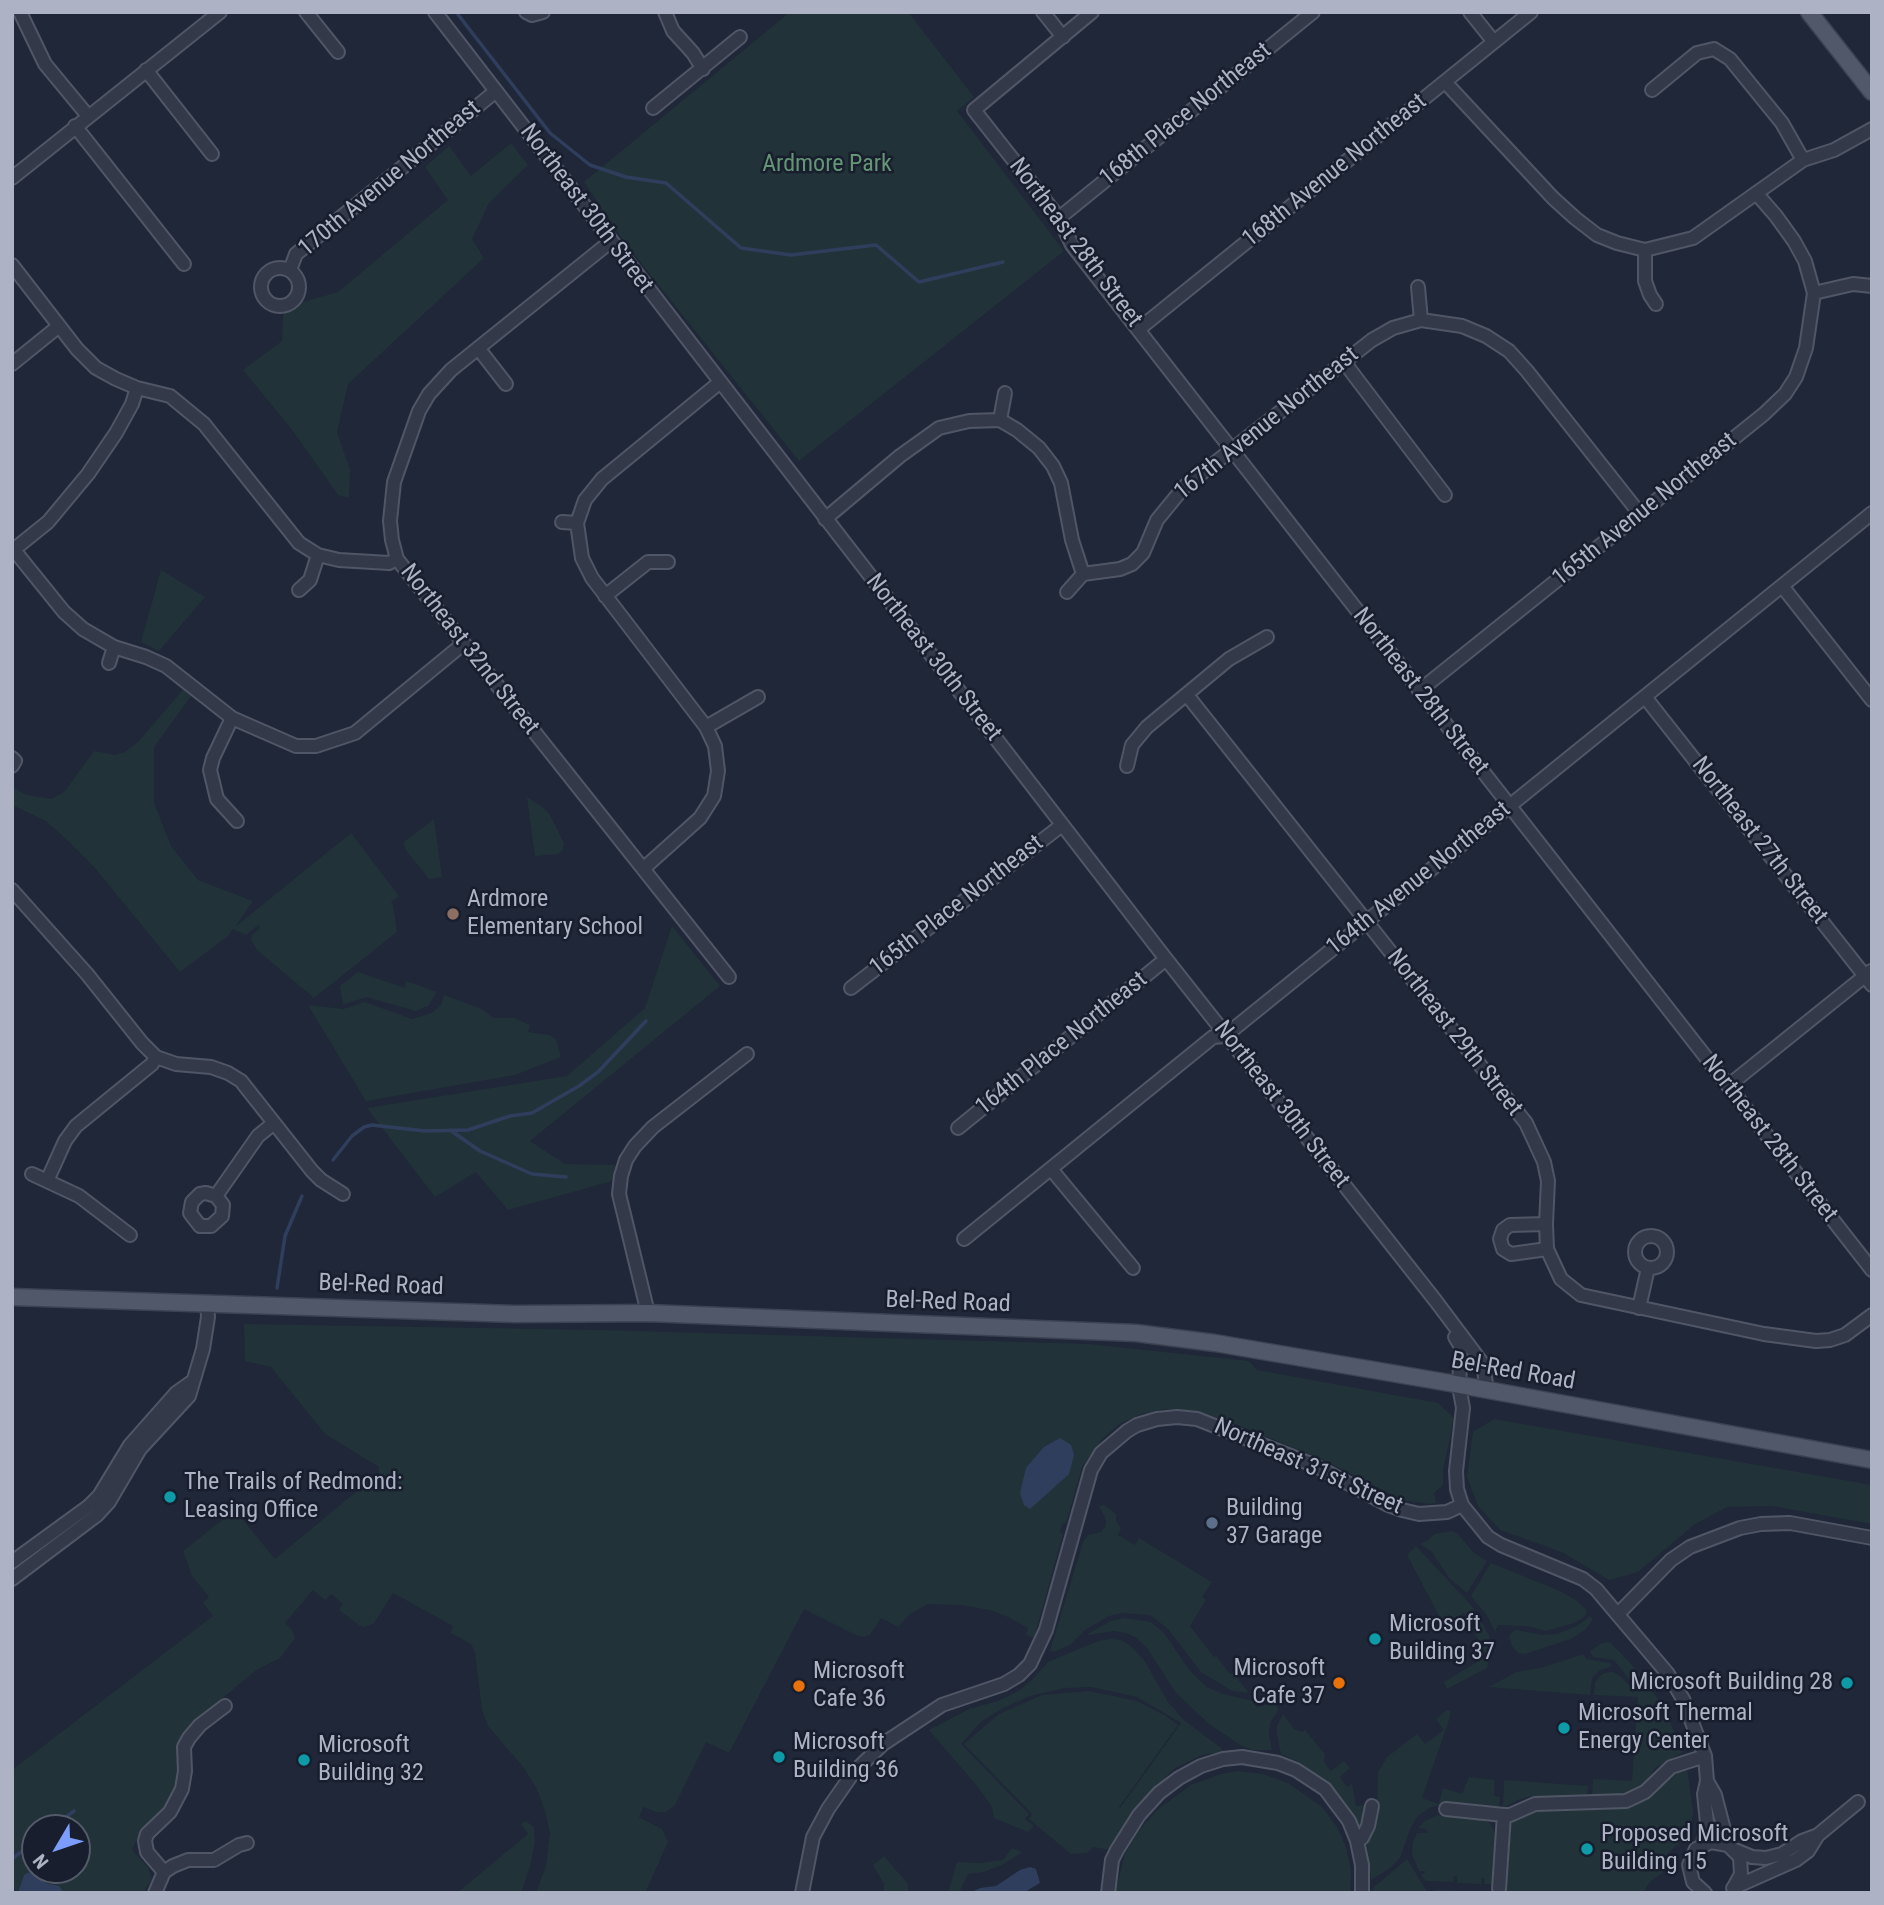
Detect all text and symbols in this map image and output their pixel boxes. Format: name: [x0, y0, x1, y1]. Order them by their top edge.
street label: 168th Place Northeast: [1094, 37, 1278, 193]
street label: 168th Avenue Northeast: [1237, 88, 1433, 254]
street label: 170th Avenue Northeast: [293, 94, 487, 264]
street label: Northeast 30th Street: [513, 119, 659, 299]
park label: Ardmore Park: [762, 151, 892, 179]
street label: Northeast 28th Street: [1002, 153, 1148, 333]
street label: 167th Avenue Northeast: [1169, 341, 1365, 507]
street label: 165th Avenue Northeast: [1547, 427, 1743, 593]
street label: Northeast 32nd Street: [393, 559, 545, 741]
street label: Northeast 30th Street: [859, 569, 1007, 747]
street label: Northeast 28th Street: [1346, 603, 1494, 781]
street label: Northeast 27th Street: [1685, 752, 1833, 930]
street label: 164th Avenue Northeast: [1321, 796, 1517, 962]
street label: 165th Place Northeast: [865, 829, 1049, 983]
place label: Ardmore Elementary School: [467, 886, 643, 942]
marker: Ardmore Elementary School: [445, 906, 461, 922]
street label: Northeast 29th Street: [1380, 944, 1528, 1122]
street label: 164th Place Northeast: [970, 966, 1154, 1122]
street label: Northeast 30th Street: [1207, 1016, 1355, 1194]
street label: Northeast 28th Street: [1695, 1050, 1843, 1228]
street label: Bel-Red Road: [318, 1269, 444, 1303]
street label: Bel-Red Road: [885, 1286, 1011, 1320]
street label: Bel-Red Road: [1449, 1347, 1577, 1397]
street label: Northeast 31st Street: [1209, 1413, 1407, 1521]
place label: The Trails of Redmond: Leasing Office: [184, 1469, 403, 1525]
marker: The Trails of Redmond: Leasing Office: [162, 1489, 178, 1505]
place label: Building 37 Garage: [1226, 1495, 1322, 1551]
marker: Building 37 Garage: [1204, 1515, 1220, 1531]
place label: Microsoft Building 37: [1389, 1611, 1495, 1667]
marker: Microsoft Building 37: [1367, 1631, 1383, 1647]
place label: Microsoft Cafe 37: [1233, 1655, 1325, 1711]
place label: Microsoft Cafe 36: [813, 1658, 905, 1714]
place label: Microsoft Building 28: [1630, 1669, 1833, 1697]
marker: Microsoft Cafe 37: [1331, 1675, 1347, 1691]
marker: Microsoft Building 28: [1839, 1675, 1855, 1691]
marker: Microsoft Cafe 36: [791, 1678, 807, 1694]
place label: Microsoft Thermal Energy Center: [1578, 1700, 1753, 1756]
marker: Microsoft Thermal Energy Center: [1556, 1720, 1572, 1736]
place label: Microsoft Building 36: [793, 1729, 899, 1785]
place label: Microsoft Building 32: [318, 1732, 424, 1788]
marker: Microsoft Building 36: [771, 1749, 787, 1765]
marker: Microsoft Building 32: [296, 1752, 312, 1768]
north arrow: [21, 1814, 91, 1884]
place label: Proposed Microsoft Building 15: [1601, 1821, 1788, 1877]
marker: Proposed Microsoft Building 15: [1579, 1841, 1595, 1857]
text: N: [28, 1850, 53, 1873]

